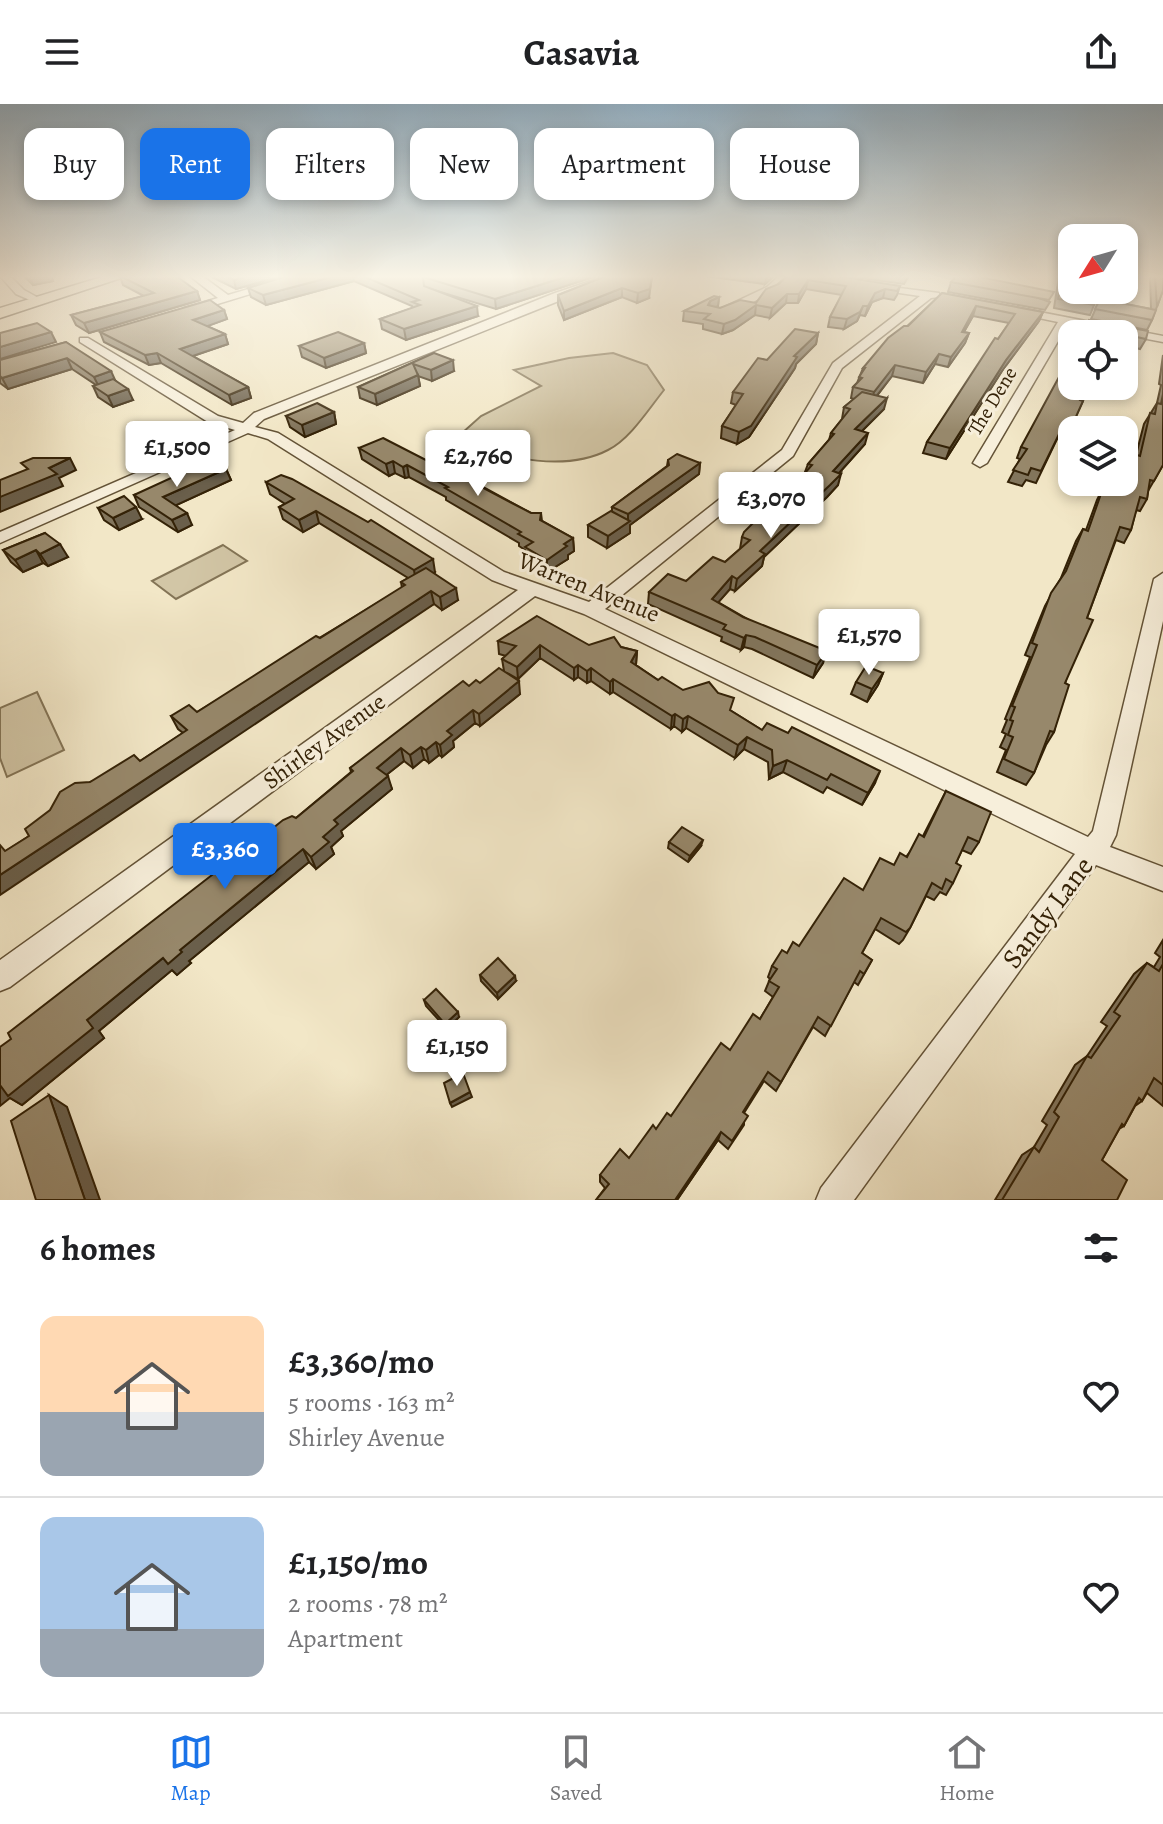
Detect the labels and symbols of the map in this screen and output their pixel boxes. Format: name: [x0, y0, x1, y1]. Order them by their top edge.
north arrow: [1058, 224, 1138, 304]
street label: The Dene: [961, 362, 1024, 441]
pin: £1,500: [112, 421, 242, 489]
pin: £2,760: [413, 430, 543, 498]
pin: £3,070: [706, 472, 836, 540]
street label: Warren Avenue: [513, 544, 664, 630]
pin: £1,570: [804, 609, 934, 677]
street label: Shirley Avenue: [256, 686, 392, 796]
pin: £3,360: [160, 823, 290, 891]
street label: Sandy Lane: [993, 849, 1102, 976]
pin: £1,150: [392, 1020, 522, 1088]

